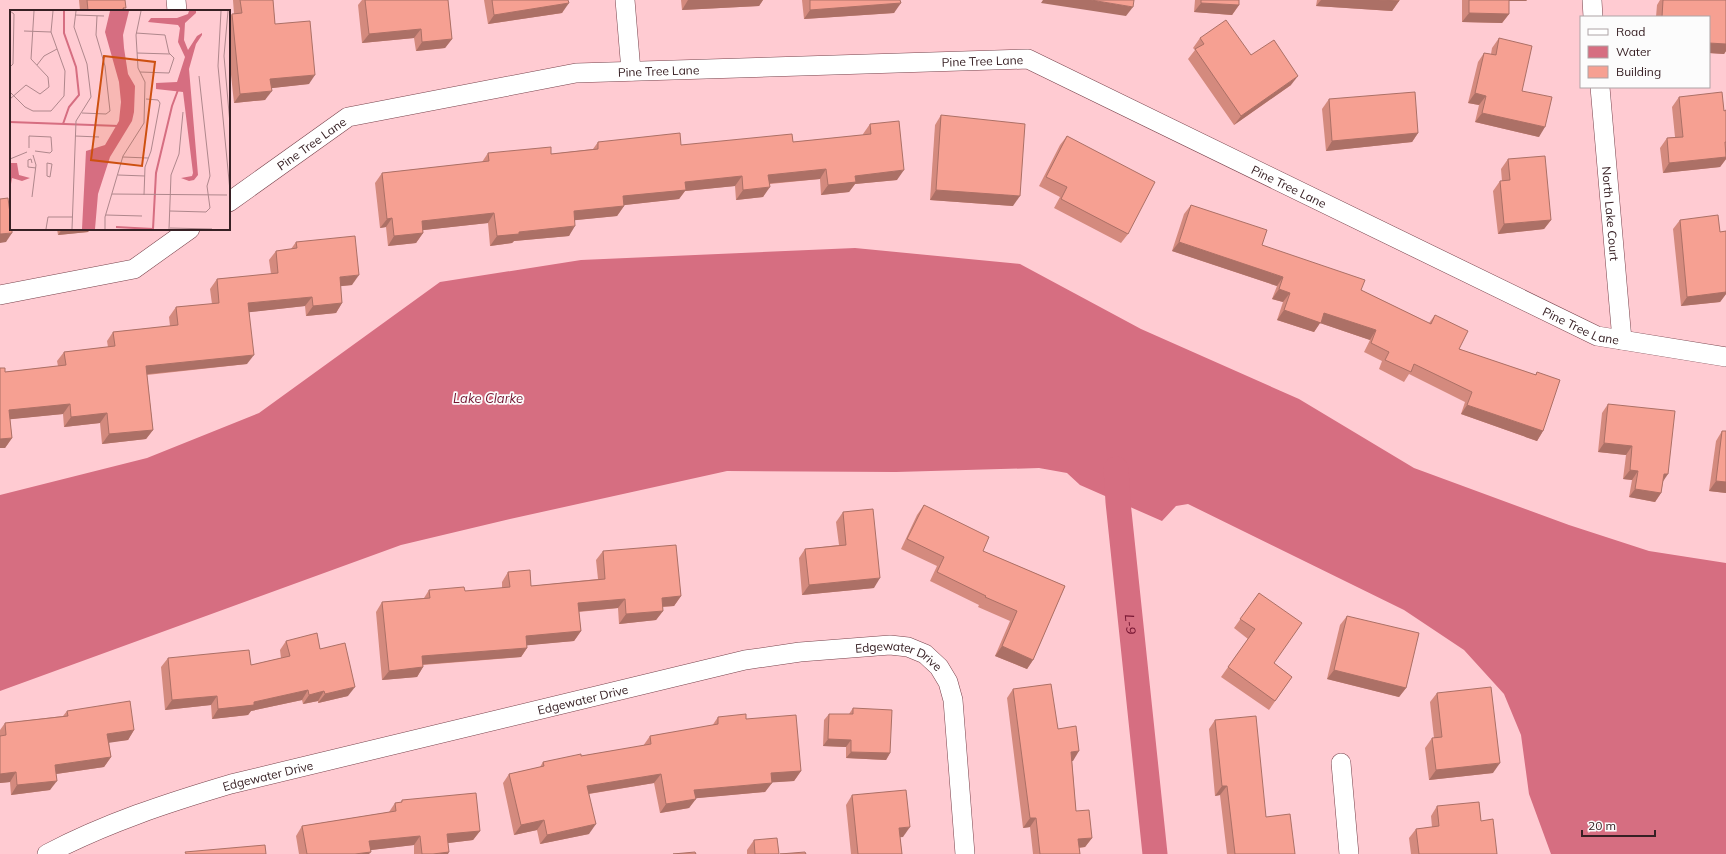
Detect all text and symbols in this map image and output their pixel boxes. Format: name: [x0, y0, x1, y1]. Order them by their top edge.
inset map: [10, 10, 230, 230]
legend: [1580, 16, 1710, 88]
text: Road: [1616, 24, 1645, 39]
text: Water: [1616, 44, 1652, 59]
street label: Pine Tree Lane: [941, 52, 1023, 69]
street label: Pine Tree Lane: [618, 62, 700, 79]
text: Building: [1616, 64, 1661, 79]
street label: Pine Tree Lane: [274, 113, 349, 173]
street label: Pine Tree Lane: [1249, 161, 1329, 211]
street label: North Lake Court: [1599, 166, 1623, 261]
street label: Pine Tree Lane: [1540, 303, 1620, 347]
water label: Lake Clarke: [453, 390, 523, 406]
water label: L-9: [1122, 613, 1140, 635]
street label: Edgewater Drive: [854, 637, 946, 674]
street label: Edgewater Drive: [536, 681, 630, 717]
street label: Edgewater Drive: [221, 757, 315, 794]
scale bar: [1582, 812, 1655, 838]
text: 20 m: [1588, 818, 1616, 833]

